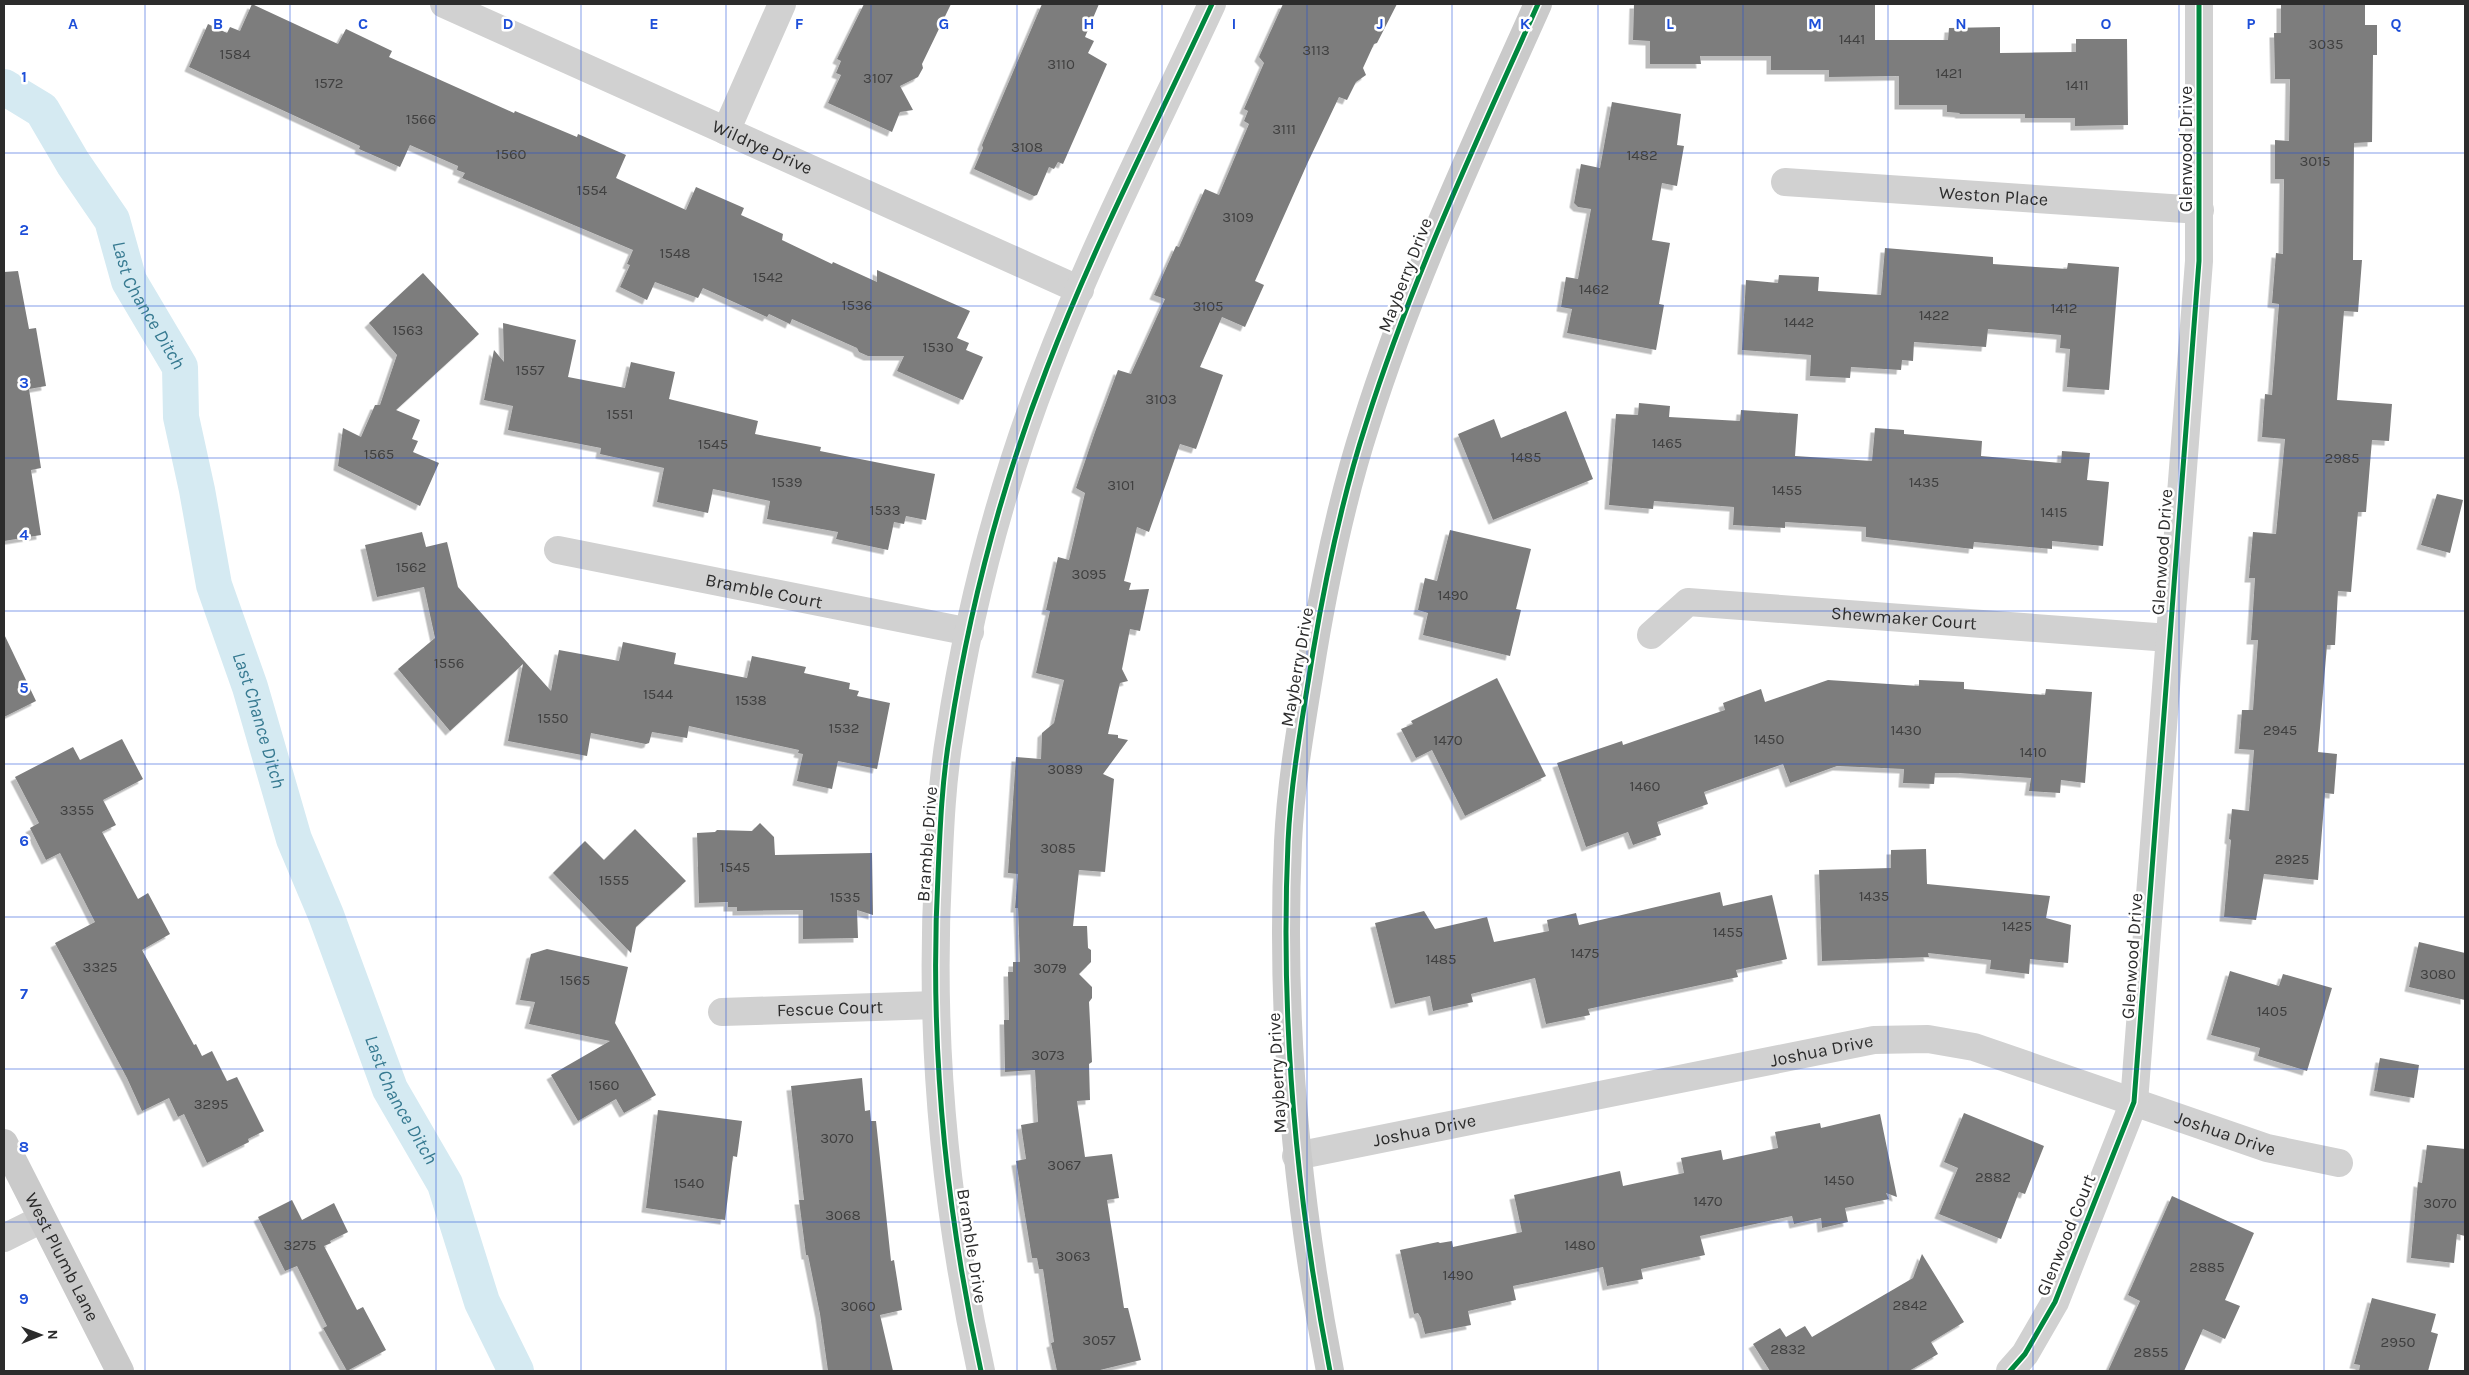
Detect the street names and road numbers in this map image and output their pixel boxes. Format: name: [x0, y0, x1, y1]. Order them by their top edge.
street label: Glenwood Drive: [2175, 86, 2197, 212]
street label: Wildrye Drive: [709, 115, 816, 179]
street label: Weston Place: [1938, 181, 2049, 211]
street label: Mayberry Drive: [1373, 215, 1437, 335]
street label: Glenwood Drive: [2147, 488, 2177, 616]
street label: Bramble Court: [704, 569, 825, 613]
street label: Shewmaker Court: [1830, 602, 1978, 635]
street label: Mayberry Drive: [1276, 605, 1318, 729]
street label: Bramble Drive: [912, 786, 942, 902]
street label: Glenwood Drive: [2117, 892, 2147, 1020]
street label: Fescue Court: [776, 996, 884, 1021]
street label: Mayberry Drive: [1263, 1012, 1291, 1134]
street label: Joshua Drive: [1768, 1029, 1875, 1072]
street label: Joshua Drive: [2172, 1106, 2277, 1160]
street label: Joshua Drive: [1371, 1109, 1478, 1151]
street label: Glenwood Court: [2032, 1171, 2101, 1299]
street label: Bramble Drive: [952, 1187, 992, 1305]
street label: West Plumb Lane: [20, 1189, 104, 1325]

